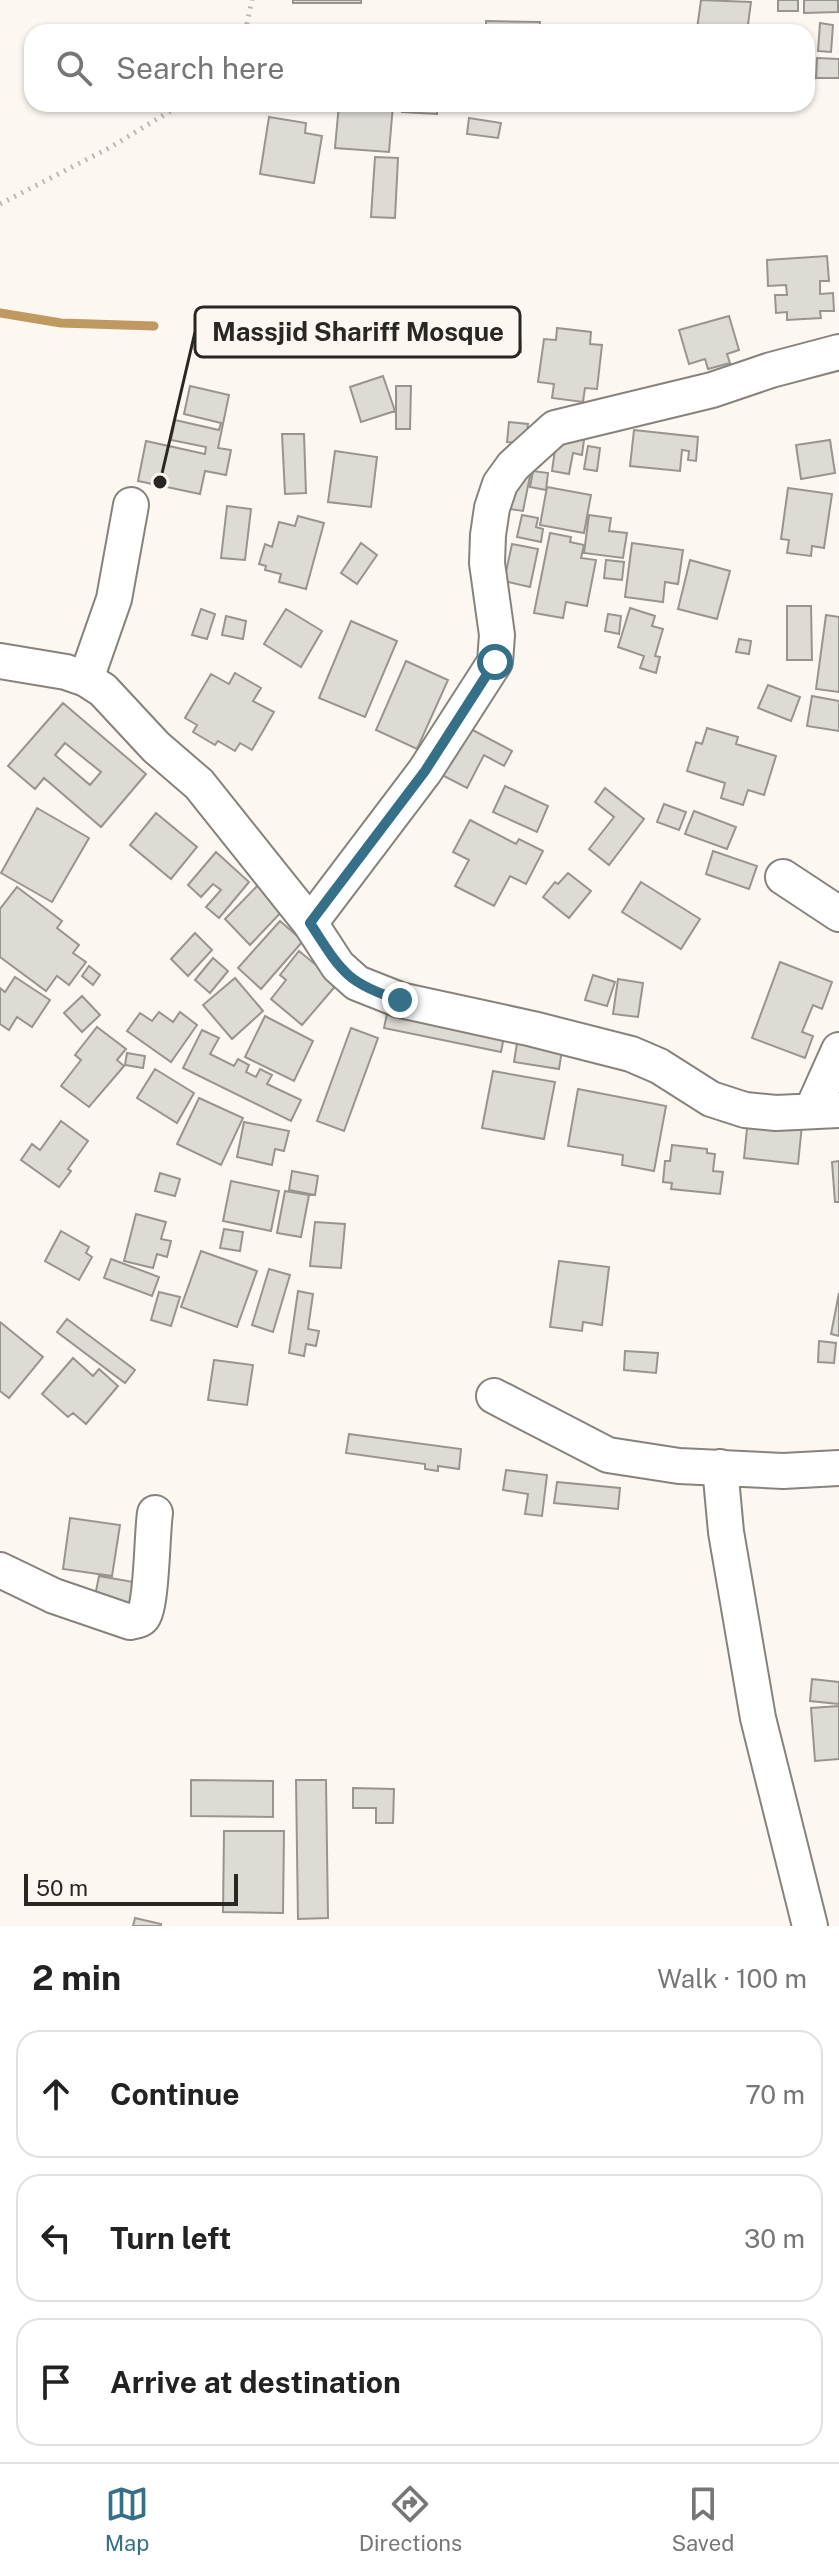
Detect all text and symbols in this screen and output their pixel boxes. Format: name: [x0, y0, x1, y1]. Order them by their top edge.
search box: [24, 24, 815, 112]
icon: search: [52, 46, 96, 90]
text: Search here: [116, 50, 284, 86]
callout: Massjid Shariff Mosque: [195, 307, 520, 357]
text: Massjid Shariff Mosque: [212, 316, 504, 347]
route start: [477, 644, 513, 680]
route end: [382, 982, 418, 1018]
scale bar: [24, 1870, 238, 1906]
text: 50 m: [36, 1875, 88, 1901]
text: 2 min: [32, 1958, 121, 1998]
text: Walk · 100 m: [657, 1963, 807, 1994]
icon: ahead: [34, 2072, 78, 2116]
text: Continue: [110, 2076, 240, 2112]
text: 70 m: [745, 2079, 805, 2110]
icon: left: [34, 2216, 78, 2260]
text: Turn left: [110, 2220, 231, 2256]
text: 30 m: [744, 2223, 805, 2254]
icon: arrive: [34, 2360, 78, 2404]
text: Arrive at destination: [110, 2364, 401, 2400]
tab: Map: [105, 2482, 149, 2556]
tab: Directions: [359, 2482, 462, 2556]
tab: Saved: [671, 2482, 734, 2556]

